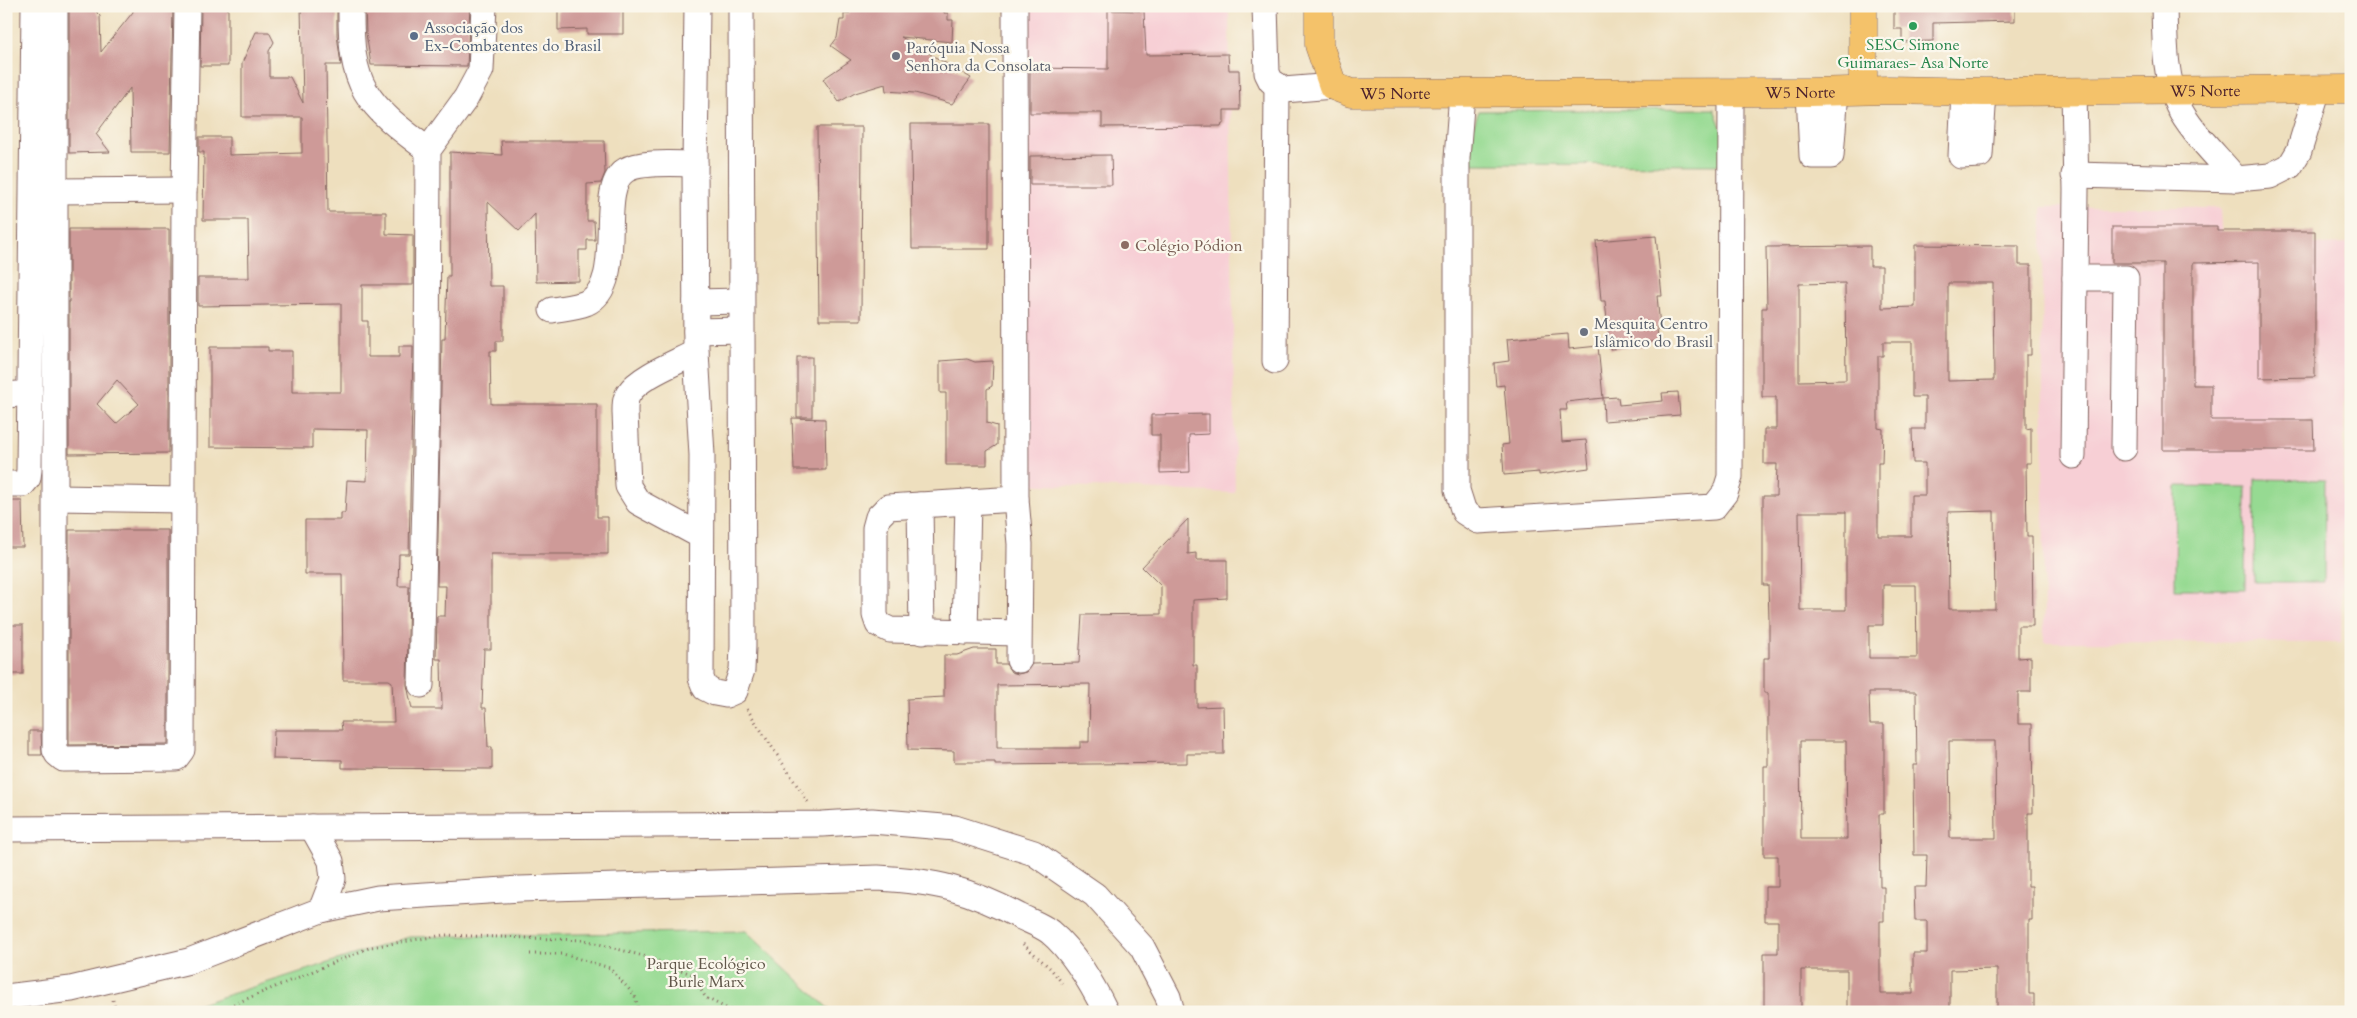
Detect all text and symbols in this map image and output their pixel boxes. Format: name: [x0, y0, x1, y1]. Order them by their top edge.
place label: Associação dos Ex-Combatentes do Brasil: [424, 17, 601, 57]
marker: SESC Simone Guimaraes- Asa Norte: [1907, 20, 1919, 32]
marker: Associação dos Ex-Combatentes do Brasil: [408, 30, 420, 42]
place label: SESC Simone Guimaraes- Asa Norte: [1837, 34, 1989, 74]
place label: Paróquia Nossa Senhora da Consolata: [906, 37, 1052, 77]
marker: Paróquia Nossa Senhora da Consolata: [890, 50, 902, 62]
street label: W5 Norte: [2169, 80, 2241, 102]
street label: W5 Norte: [1764, 81, 1836, 104]
street label: W5 Norte: [1359, 83, 1431, 105]
place label: Colégio Pódion: [1135, 235, 1243, 257]
marker: Colégio Pódion: [1119, 239, 1131, 251]
place label: Mesquita Centro Islâmico do Brasil: [1594, 313, 1713, 353]
marker: Mesquita Centro Islâmico do Brasil: [1578, 326, 1590, 338]
park label: Parque Ecológico Burle Marx: [646, 953, 766, 993]

